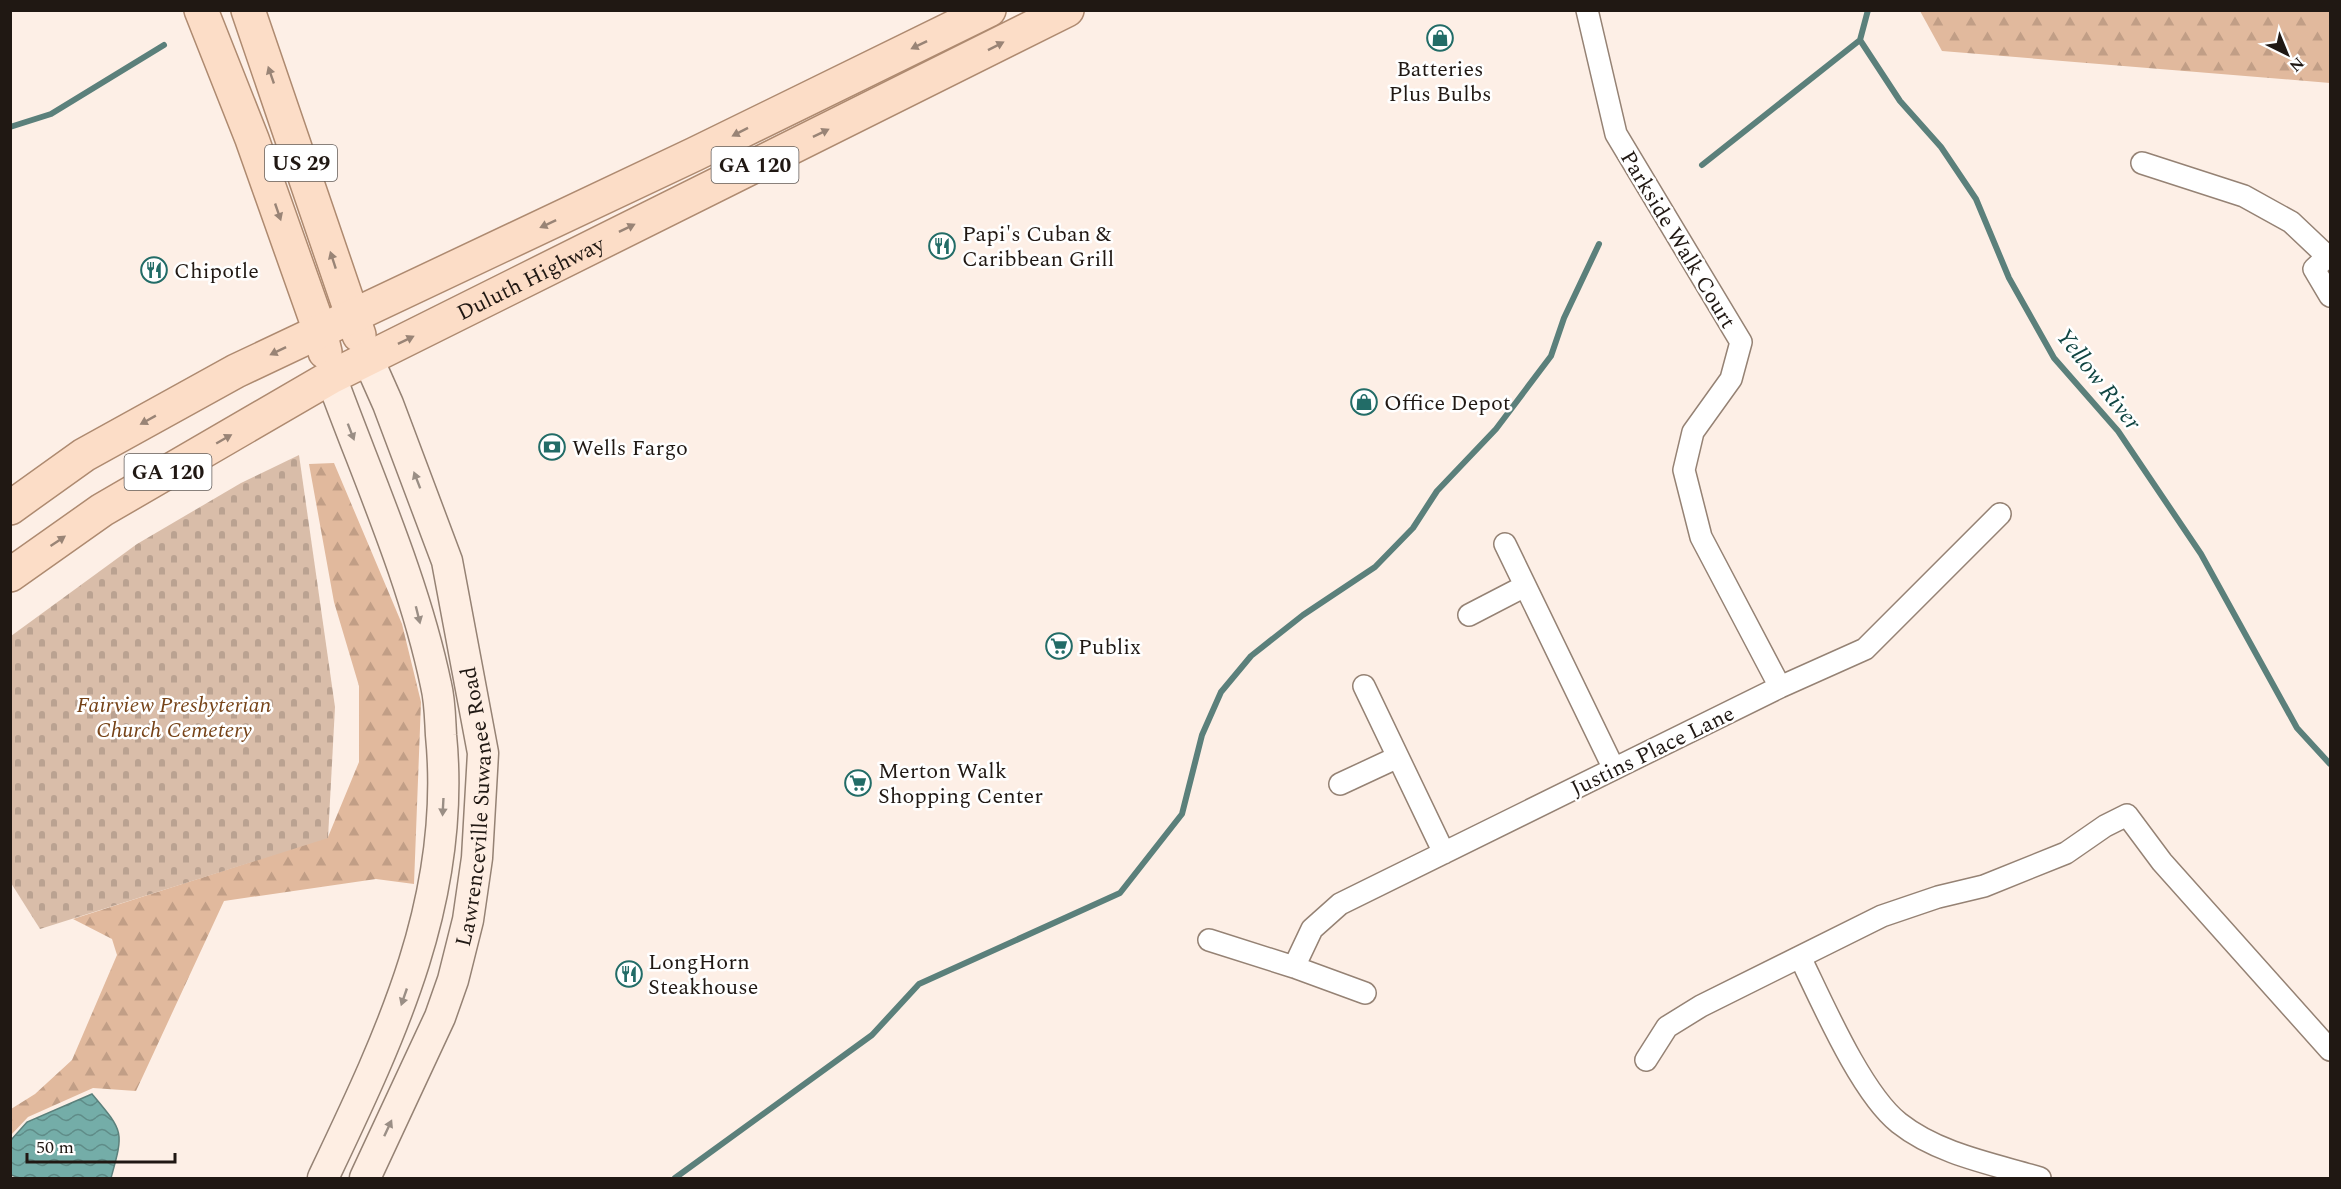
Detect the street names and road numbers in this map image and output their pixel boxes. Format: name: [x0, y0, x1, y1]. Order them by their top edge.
street label: Parkside Walk Court: [1611, 144, 1744, 335]
road number: US 29: [265, 145, 337, 181]
road number: GA 120: [712, 147, 798, 183]
street label: Duluth Highway: [451, 228, 612, 330]
road number: GA 120: [124, 454, 212, 490]
street label: Lawrenceville Suwanee Road: [447, 664, 501, 950]
street label: Justins Place Lane: [1565, 697, 1740, 805]

